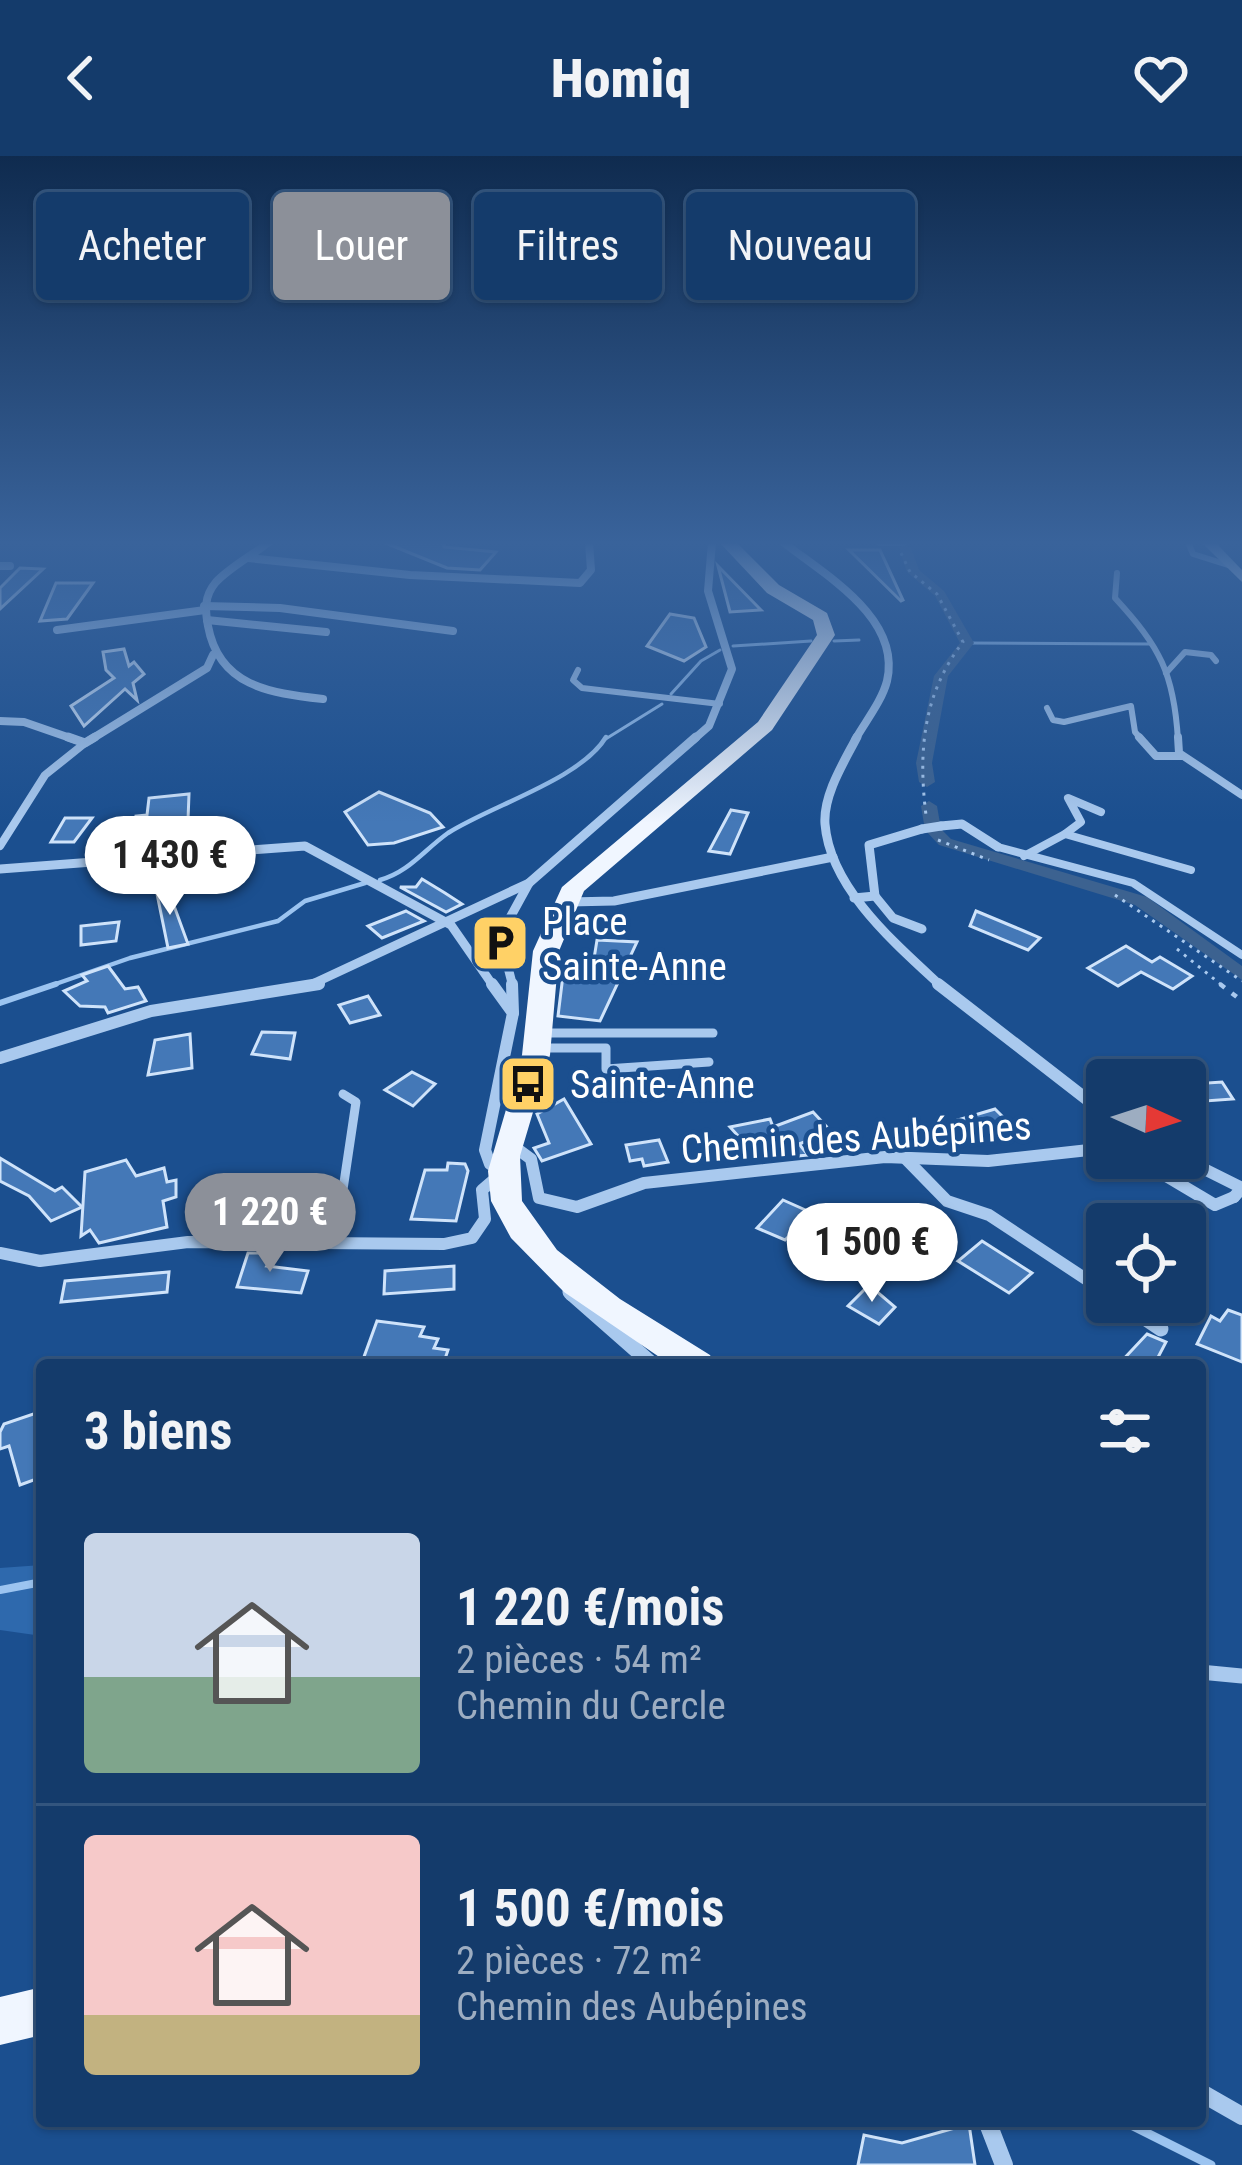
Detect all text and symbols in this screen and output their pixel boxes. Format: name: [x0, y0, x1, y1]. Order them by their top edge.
icon: back: [48, 45, 114, 111]
icon: heart: [1128, 45, 1194, 111]
text: Homiq: [551, 47, 691, 110]
chip: Acheter: [36, 192, 249, 300]
chip: Louer: [273, 192, 450, 300]
chip: Filtres: [474, 192, 662, 300]
chip: Nouveau: [686, 192, 915, 300]
pin: 1 430 €: [59, 816, 281, 918]
text: 1 430 €: [112, 832, 228, 878]
place label: Place Sainte-Anne: [542, 899, 727, 990]
parking icon: Place Sainte-Anne: [469, 912, 531, 974]
bus stop icon: Sainte-Anne: [497, 1053, 559, 1115]
north arrow: [1086, 1059, 1206, 1179]
map controls: [1086, 1059, 1206, 1323]
place label: Sainte-Anne: [570, 1062, 755, 1108]
street label: Chemin des Aubépines: [679, 1103, 1033, 1173]
pin: 1 220 €: [159, 1173, 381, 1275]
text: 1 220 €: [212, 1189, 328, 1235]
pin: 1 500 €: [761, 1203, 983, 1305]
button: locate: [1086, 1203, 1206, 1323]
text: 1 500 €: [814, 1219, 930, 1265]
icon: filters: [1092, 1398, 1158, 1464]
text: 3 biens: [84, 1402, 232, 1461]
text: 1 220 €/mois: [456, 1578, 725, 1637]
icon: home: [180, 1581, 324, 1725]
text: 2 pièces · 54 m²: [456, 1637, 702, 1683]
text: Chemin du Cercle: [456, 1683, 726, 1729]
text: 1 500 €/mois: [456, 1879, 725, 1938]
icon: home: [180, 1883, 324, 2027]
text: 2 pièces · 72 m²: [456, 1938, 702, 1984]
text: Chemin des Aubépines: [456, 1984, 808, 2030]

